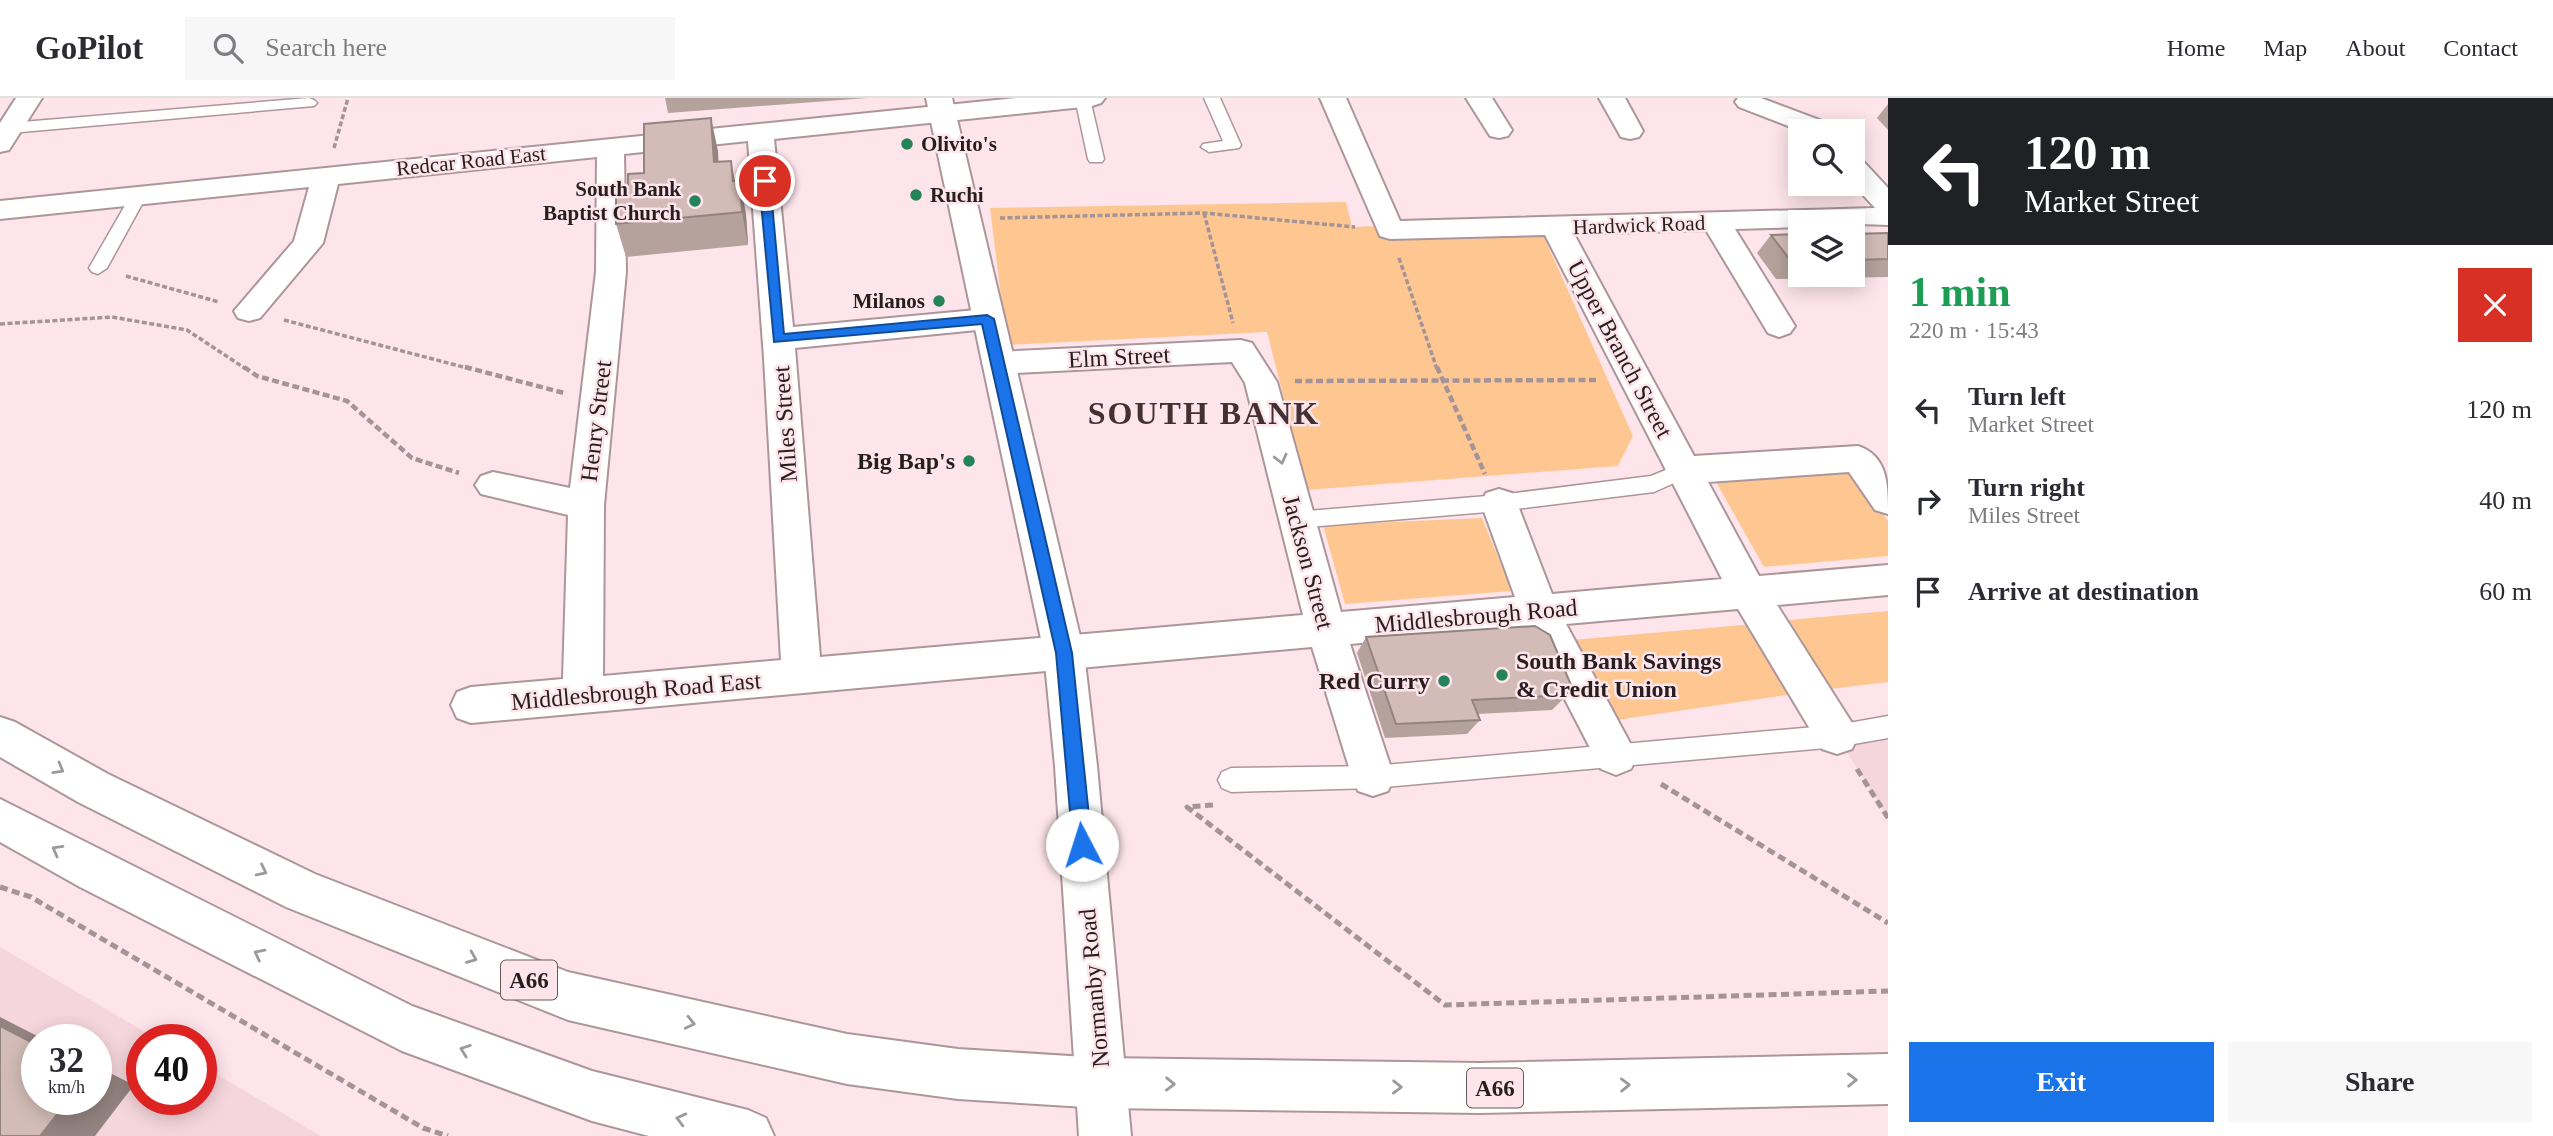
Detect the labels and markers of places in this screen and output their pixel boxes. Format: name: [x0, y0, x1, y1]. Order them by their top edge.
place label: Olivito's: [921, 132, 997, 156]
marker: Olivito's: [899, 136, 915, 152]
pin: [735, 151, 795, 211]
place label: South Bank Baptist Church: [543, 177, 681, 225]
place label: Ruchi: [930, 183, 984, 207]
marker: Ruchi: [908, 187, 924, 203]
marker: South Bank Baptist Church: [687, 193, 703, 209]
place label: Milanos: [853, 289, 925, 313]
marker: Milanos: [931, 293, 947, 309]
place label: Big Bap's: [857, 448, 955, 474]
marker: Big Bap's: [961, 453, 977, 469]
place label: South Bank Savings & Credit Union: [1516, 648, 1721, 702]
marker: South Bank Savings & Credit Union: [1494, 667, 1510, 683]
place label: Red Curry: [1319, 668, 1430, 694]
marker: Red Curry: [1436, 673, 1452, 689]

